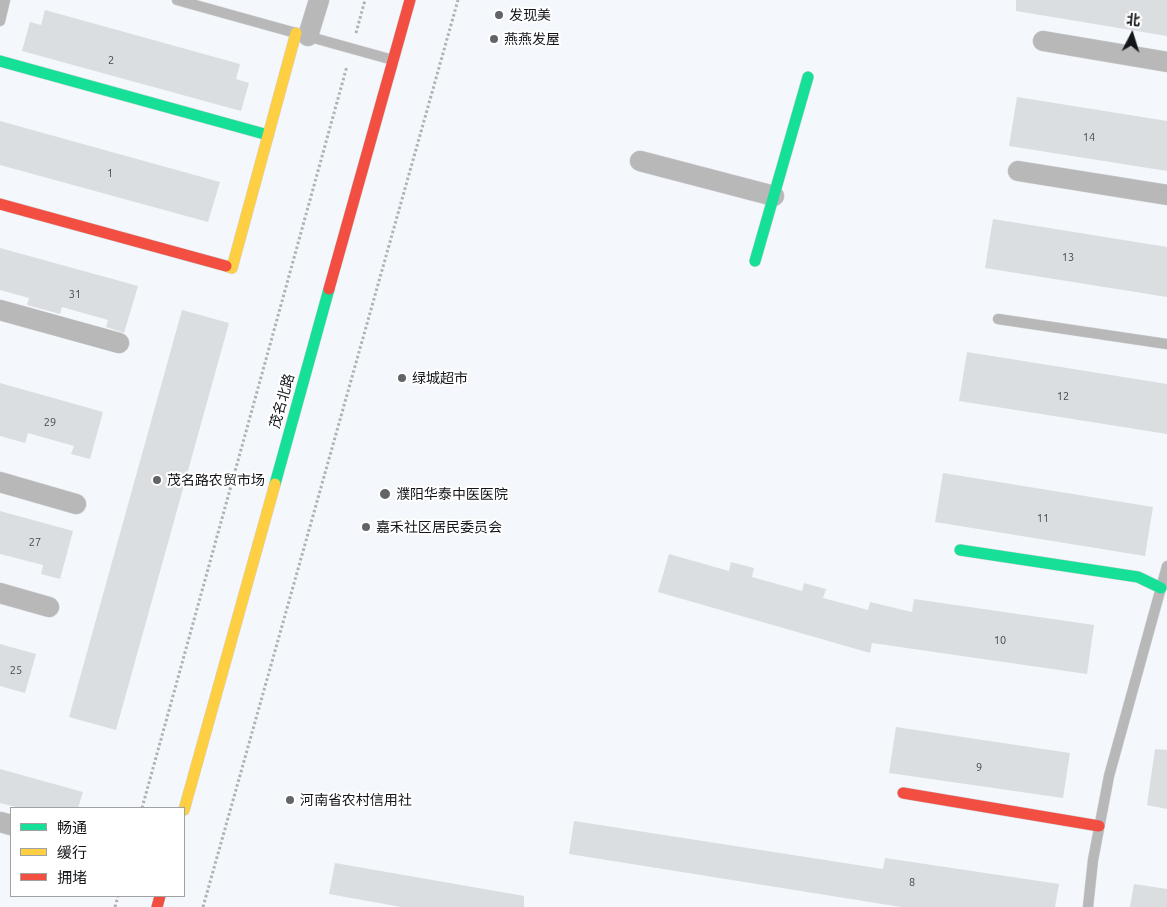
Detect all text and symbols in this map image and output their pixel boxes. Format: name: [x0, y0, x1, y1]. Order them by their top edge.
place label: 发现美: [509, 7, 551, 23]
marker: 发现美: [493, 9, 505, 21]
north arrow: [1107, 10, 1157, 60]
text: 北: [1126, 11, 1141, 29]
place label: 燕燕发屋: [504, 31, 560, 47]
marker: 燕燕发屋: [488, 33, 500, 45]
house number: 2: [108, 53, 114, 67]
house number: 14: [1083, 130, 1095, 144]
house number: 1: [107, 166, 113, 180]
house number: 13: [1062, 250, 1074, 264]
house number: 31: [69, 287, 81, 301]
place label: 绿城超市: [412, 370, 468, 386]
street label: 茂名北路: [266, 372, 298, 430]
marker: 绿城超市: [396, 372, 408, 384]
house number: 12: [1057, 389, 1069, 403]
house number: 29: [44, 415, 56, 429]
place label: 茂名路农贸市场: [167, 472, 265, 488]
marker: 茂名路农贸市场: [151, 474, 163, 486]
place label: 濮阳华泰中医医院: [396, 486, 508, 502]
marker: 濮阳华泰中医医院: [378, 487, 392, 501]
house number: 11: [1037, 511, 1049, 525]
place label: 嘉禾社区居民委员会: [376, 519, 502, 535]
marker: 嘉禾社区居民委员会: [360, 521, 372, 533]
house number: 27: [29, 535, 41, 549]
house number: 10: [994, 633, 1006, 647]
house number: 25: [10, 663, 22, 677]
house number: 9: [976, 760, 982, 774]
place label: 河南省农村信用社: [300, 792, 412, 808]
marker: 河南省农村信用社: [284, 794, 296, 806]
legend: [10, 807, 185, 897]
text: 畅通: [57, 819, 87, 836]
text: 缓行: [57, 844, 87, 861]
text: 拥堵: [57, 869, 87, 886]
house number: 8: [909, 875, 915, 889]

